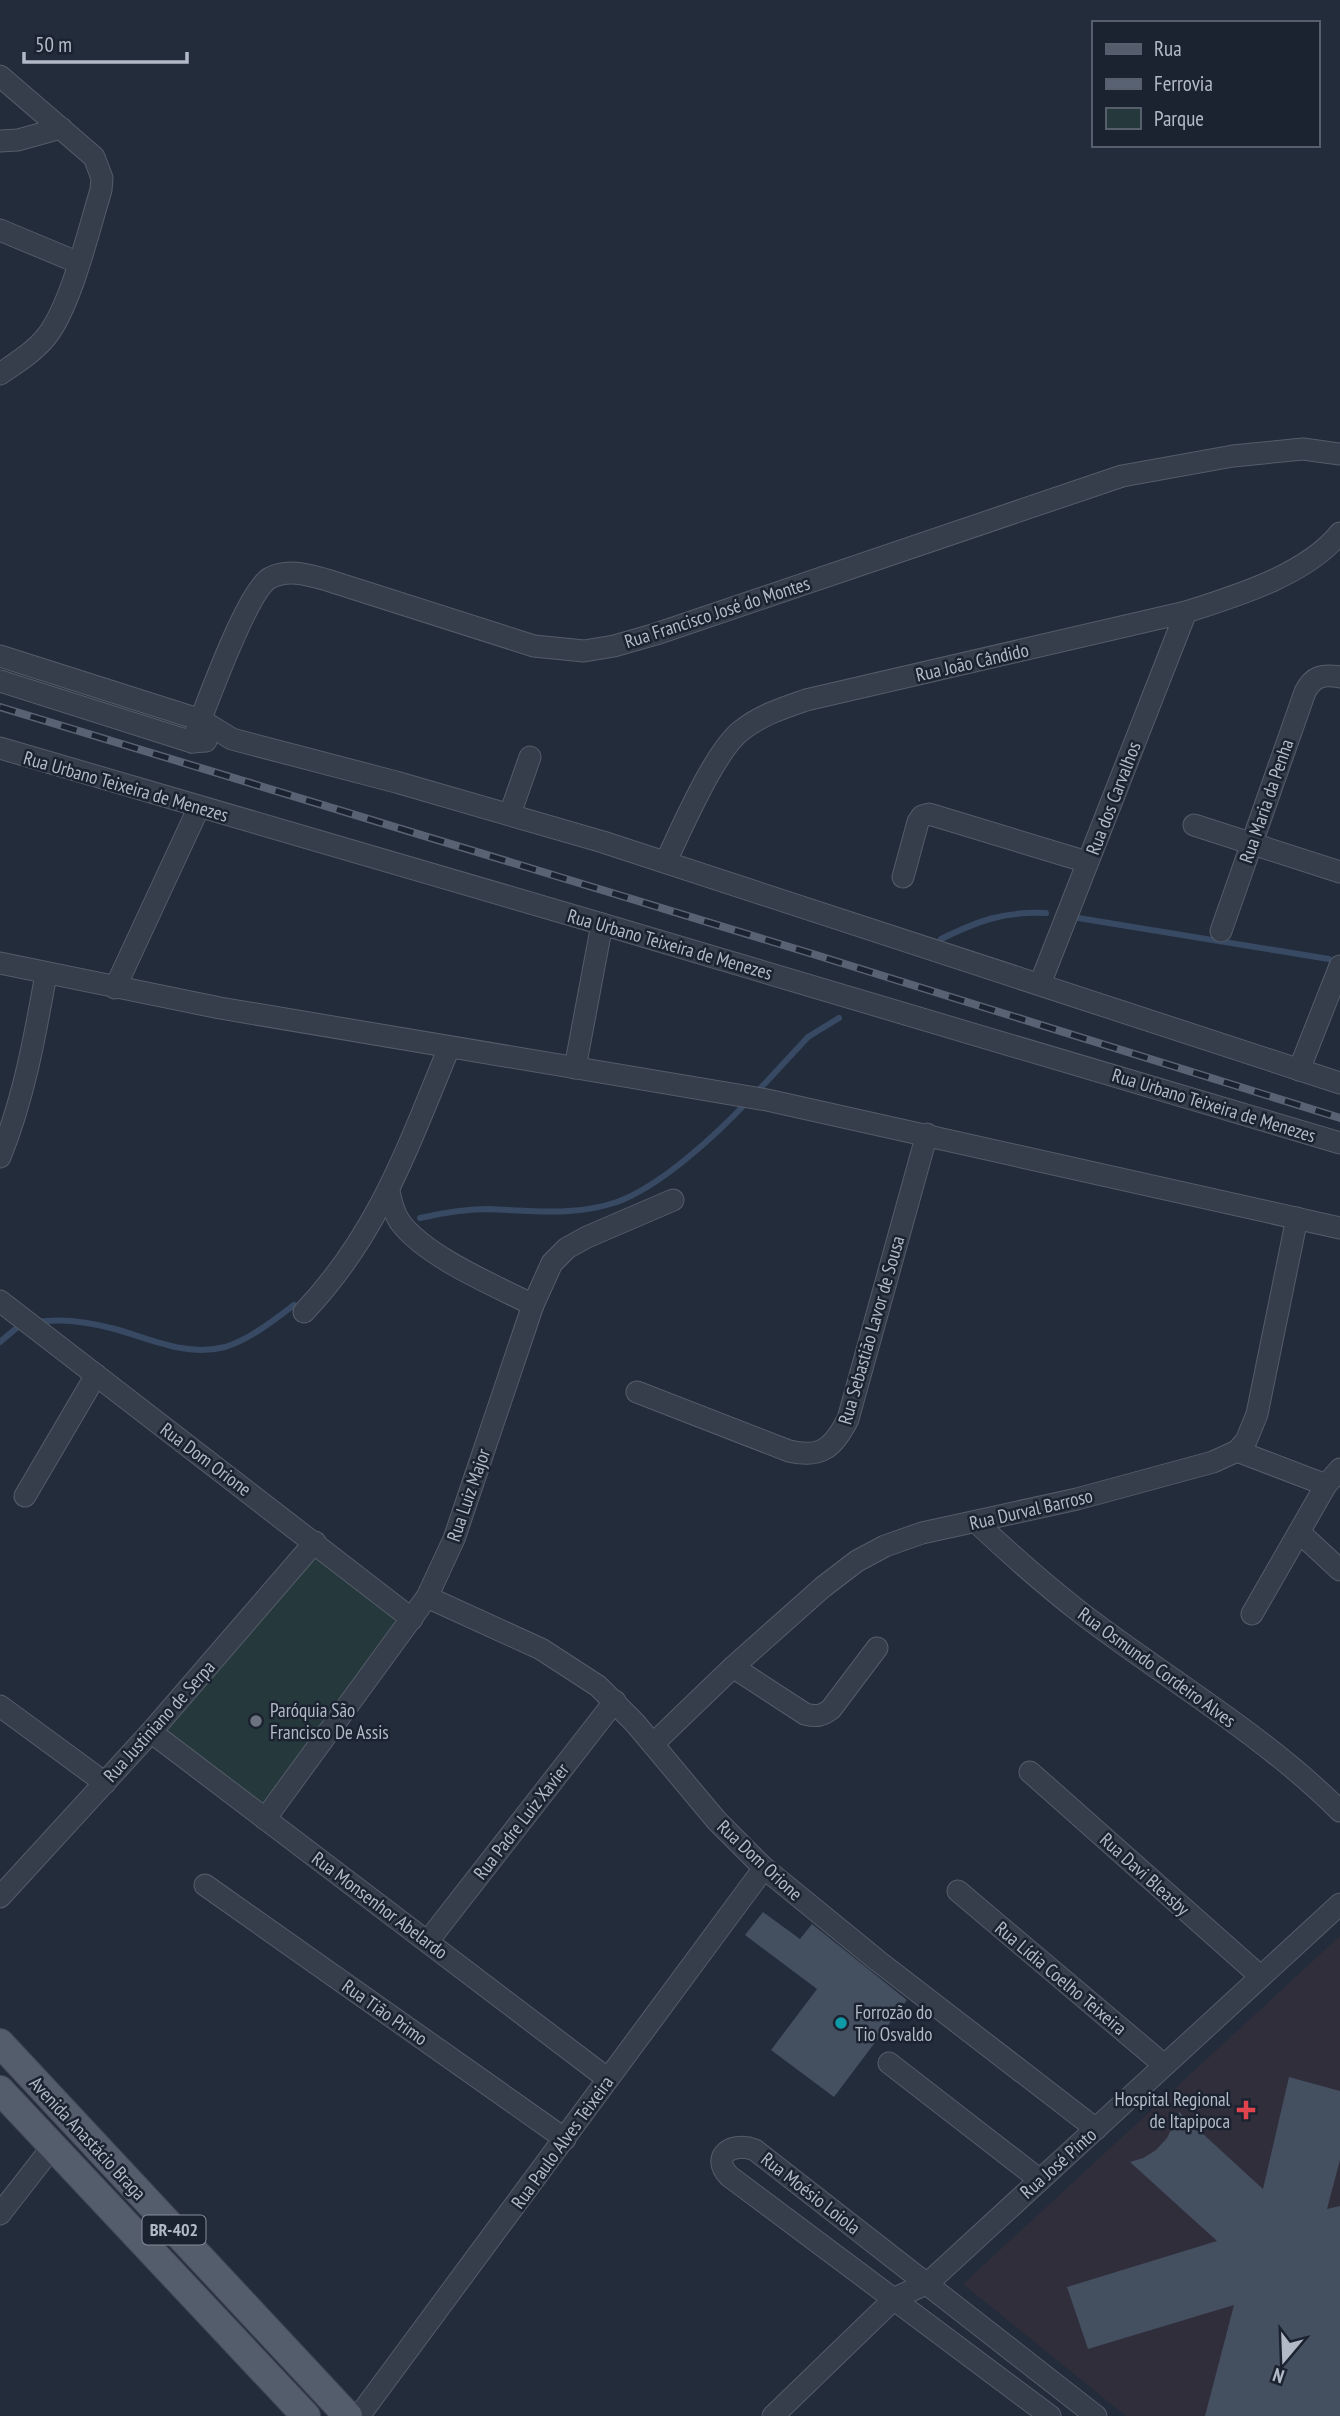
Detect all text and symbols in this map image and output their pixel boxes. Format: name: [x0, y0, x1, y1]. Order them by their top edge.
scale bar: [24, 21, 187, 65]
legend: [1092, 21, 1319, 147]
text: 50 m: [35, 31, 72, 58]
text: Rua: [1154, 35, 1182, 62]
text: Ferrovia: [1154, 70, 1213, 97]
text: Parque: [1154, 105, 1204, 132]
street label: Rua Francisco José do Montes: [621, 571, 813, 653]
street label: Rua João Cândido: [913, 637, 1031, 687]
street label: Rua Maria da Penha: [1234, 736, 1298, 866]
street label: Rua dos Carvalhos: [1080, 738, 1146, 858]
street label: Rua Urbano Teixeira de Menezes: [21, 745, 231, 827]
street label: Rua Urbano Teixeira de Menezes: [565, 903, 775, 985]
street label: Rua Urbano Teixeira de Menezes: [1109, 1063, 1319, 1147]
street label: Rua Sebastião Lavor de Sousa: [833, 1233, 909, 1427]
street label: Rua Dom Orione: [156, 1417, 256, 1501]
street label: Rua Luiz Major: [441, 1445, 495, 1545]
street label: Rua Durval Barroso: [967, 1483, 1095, 1535]
street label: Rua Osmundo Cordeiro Alves: [1073, 1602, 1241, 1732]
street label: Rua Justiniano de Serpa: [98, 1655, 220, 1787]
place label: Paróquia São Francisco De Assis: [270, 1698, 389, 1744]
marker: Paróquia São Francisco De Assis: [248, 1713, 264, 1729]
street label: Rua Padre Luiz Xavier: [468, 1757, 574, 1884]
street label: Rua Dom Orione: [712, 1814, 808, 1906]
street label: Rua Davi Bleasby: [1095, 1827, 1195, 1921]
street label: Rua Monsenhor Abelardo: [307, 1846, 453, 1964]
street label: Rua Lídia Coelho Teixeira: [990, 1916, 1132, 2040]
street label: Rua Tião Primo: [338, 1974, 432, 2050]
place label: Forrozão do Tio Osvaldo: [855, 2000, 933, 2046]
marker: Forrozão do Tio Osvaldo: [833, 2015, 849, 2031]
street label: Avenida Anastácio Braga: [25, 2071, 151, 2205]
street label: Rua Paulo Alves Teixeira: [506, 2071, 618, 2213]
place label: Hospital Regional de Itapipoca: [1115, 2087, 1231, 2133]
marker: Hospital Regional de Itapipoca: [1236, 2100, 1256, 2120]
street label: Rua José Pinto: [1015, 2122, 1101, 2204]
street label: Rua Moésio Loiola: [757, 2147, 865, 2239]
road number: BR-402: [142, 2216, 206, 2244]
north arrow: [1249, 2325, 1319, 2395]
text: N: [1270, 2363, 1287, 2389]

